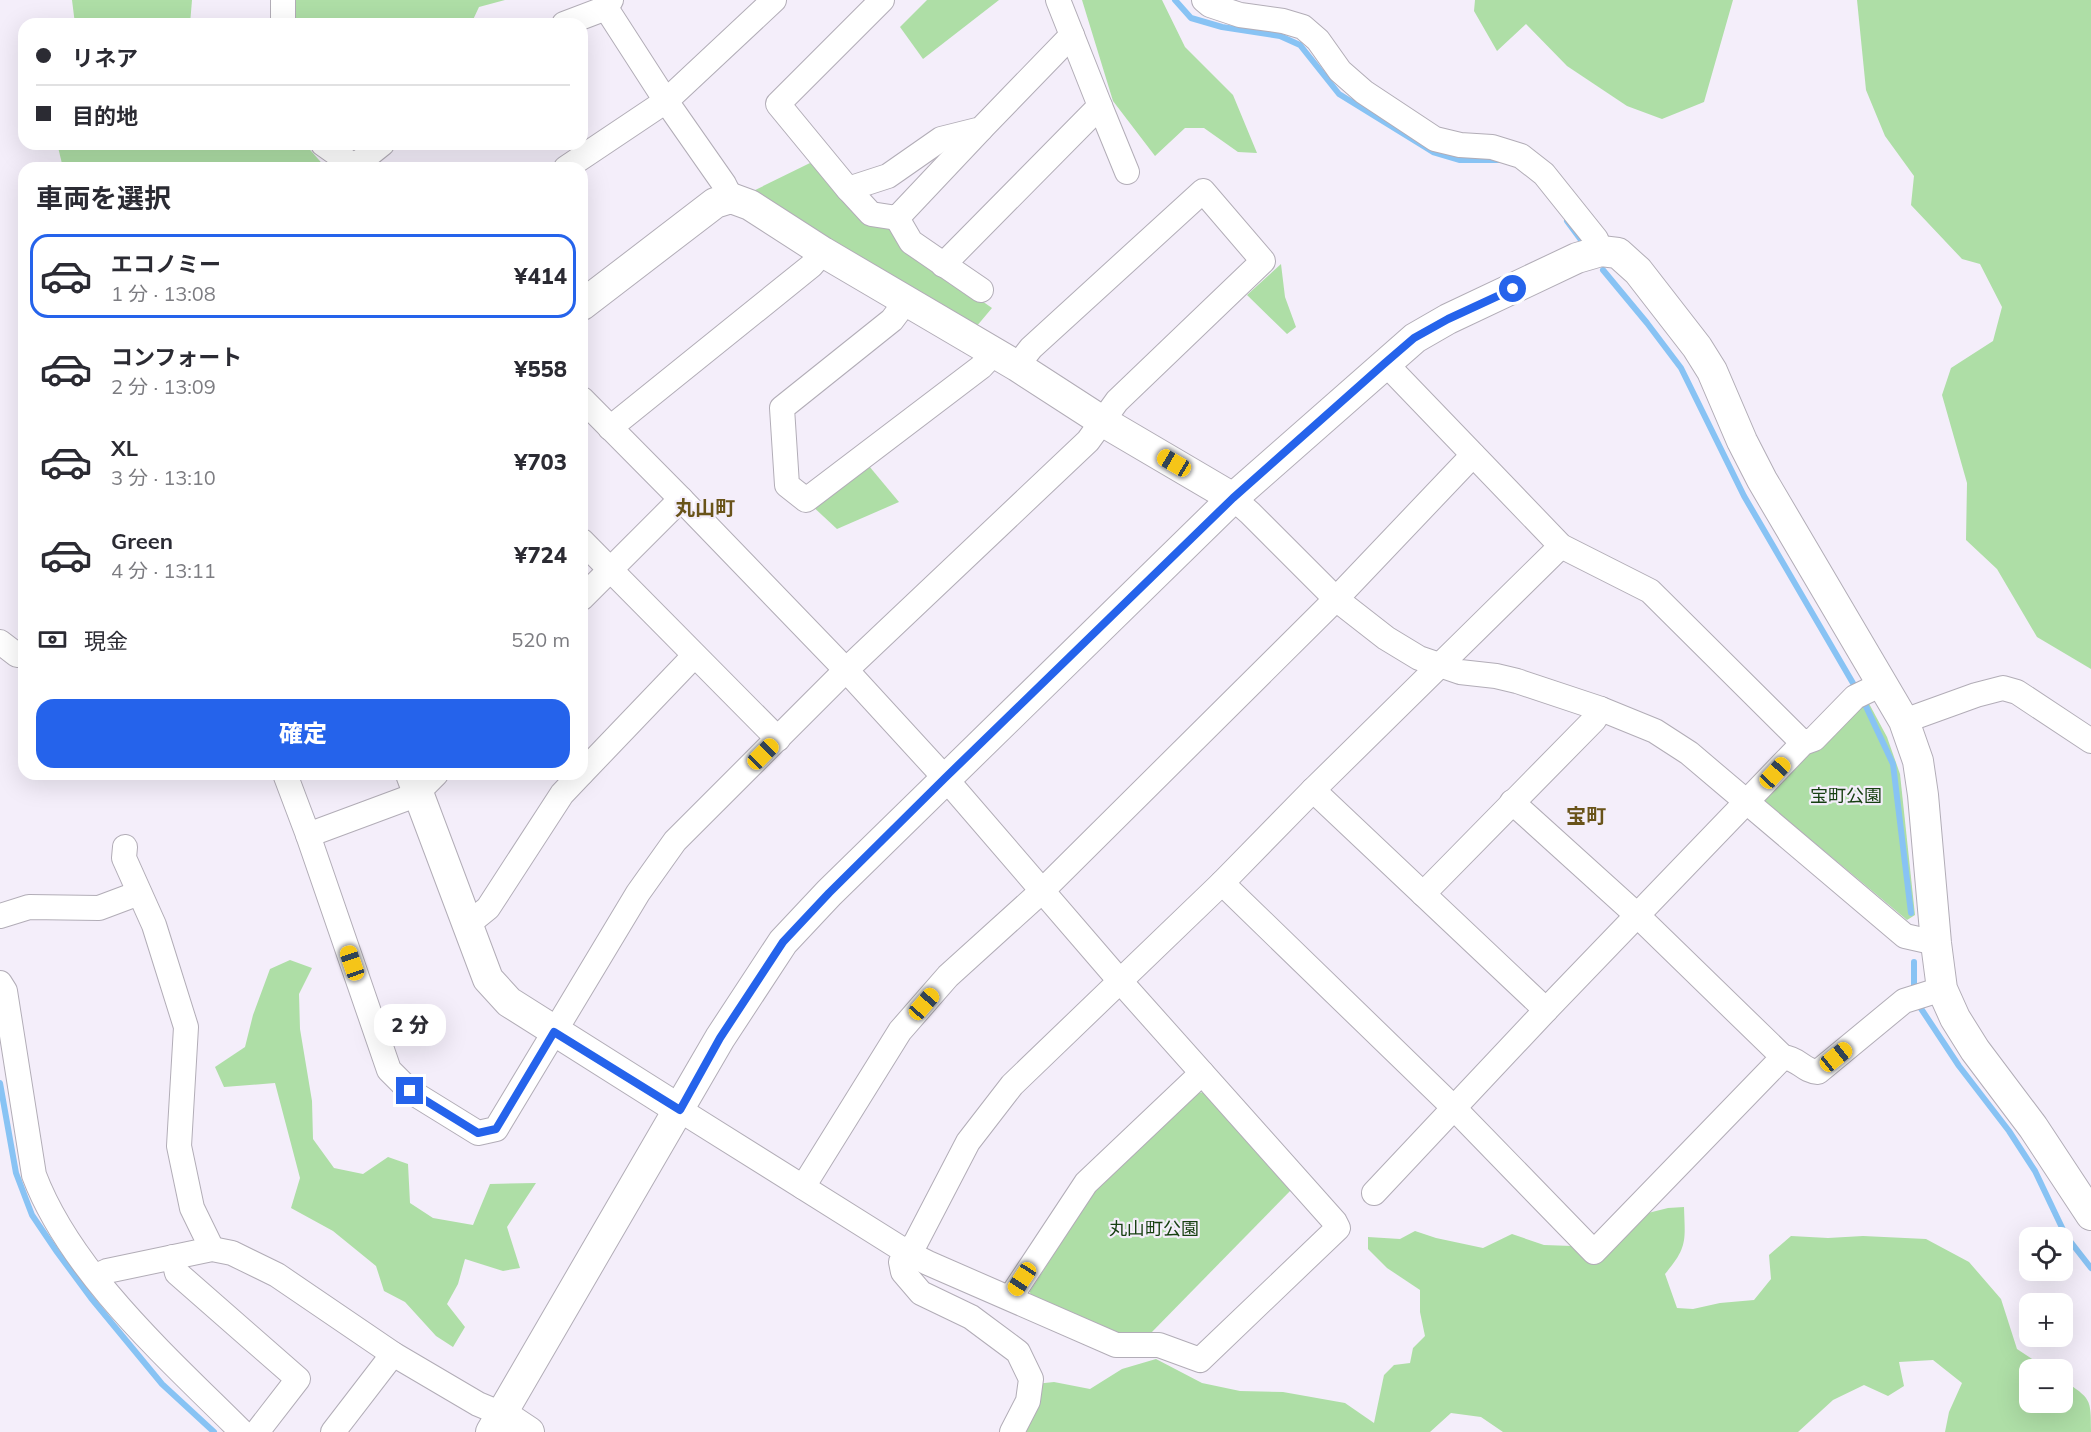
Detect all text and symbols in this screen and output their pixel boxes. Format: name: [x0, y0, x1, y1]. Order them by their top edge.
text: リネア: [72, 44, 138, 72]
text: 目的地: [72, 102, 138, 130]
text: 車両を選択: [36, 181, 171, 215]
icon: car: [39, 249, 93, 303]
text: エコノミー: [111, 250, 221, 278]
text: ¥414: [514, 262, 567, 290]
route start: [1499, 275, 1526, 302]
text: 1 分 · 13:08: [111, 281, 216, 306]
icon: car: [39, 342, 93, 396]
text: コンフォート: [111, 343, 242, 371]
text: ¥558: [514, 355, 567, 383]
text: 2 分 · 13:09: [111, 374, 216, 399]
text: XL: [111, 434, 138, 462]
icon: car: [39, 435, 93, 489]
car: [1154, 446, 1194, 480]
text: ¥703: [514, 448, 567, 476]
text: 3 分 · 13:10: [111, 465, 216, 490]
district label: 丸山町: [675, 495, 735, 520]
text: Green: [111, 527, 173, 555]
icon: car: [39, 528, 93, 582]
text: ¥724: [514, 541, 567, 569]
text: 4 分 · 13:11: [111, 558, 216, 583]
icon: cash: [36, 623, 69, 656]
text: 現金: [84, 627, 128, 655]
text: 520 m: [511, 627, 570, 652]
button: 確定: [36, 699, 570, 768]
car: [744, 735, 782, 773]
car: [1756, 754, 1794, 792]
park label: 宝町公園: [1810, 784, 1882, 807]
district label: 宝町: [1566, 803, 1606, 828]
car: [338, 943, 366, 983]
car: [905, 985, 943, 1023]
callout: 2 分: [374, 1004, 446, 1046]
text: 2 分: [391, 1012, 429, 1037]
car: [1816, 1039, 1856, 1075]
route end: [396, 1077, 423, 1104]
park label: 丸山町公園: [1109, 1217, 1199, 1240]
map controls: [2019, 1227, 2073, 1413]
button: locate: [2019, 1227, 2073, 1281]
car: [1005, 1259, 1039, 1299]
button: +: [2019, 1293, 2073, 1347]
button: −: [2019, 1359, 2073, 1413]

